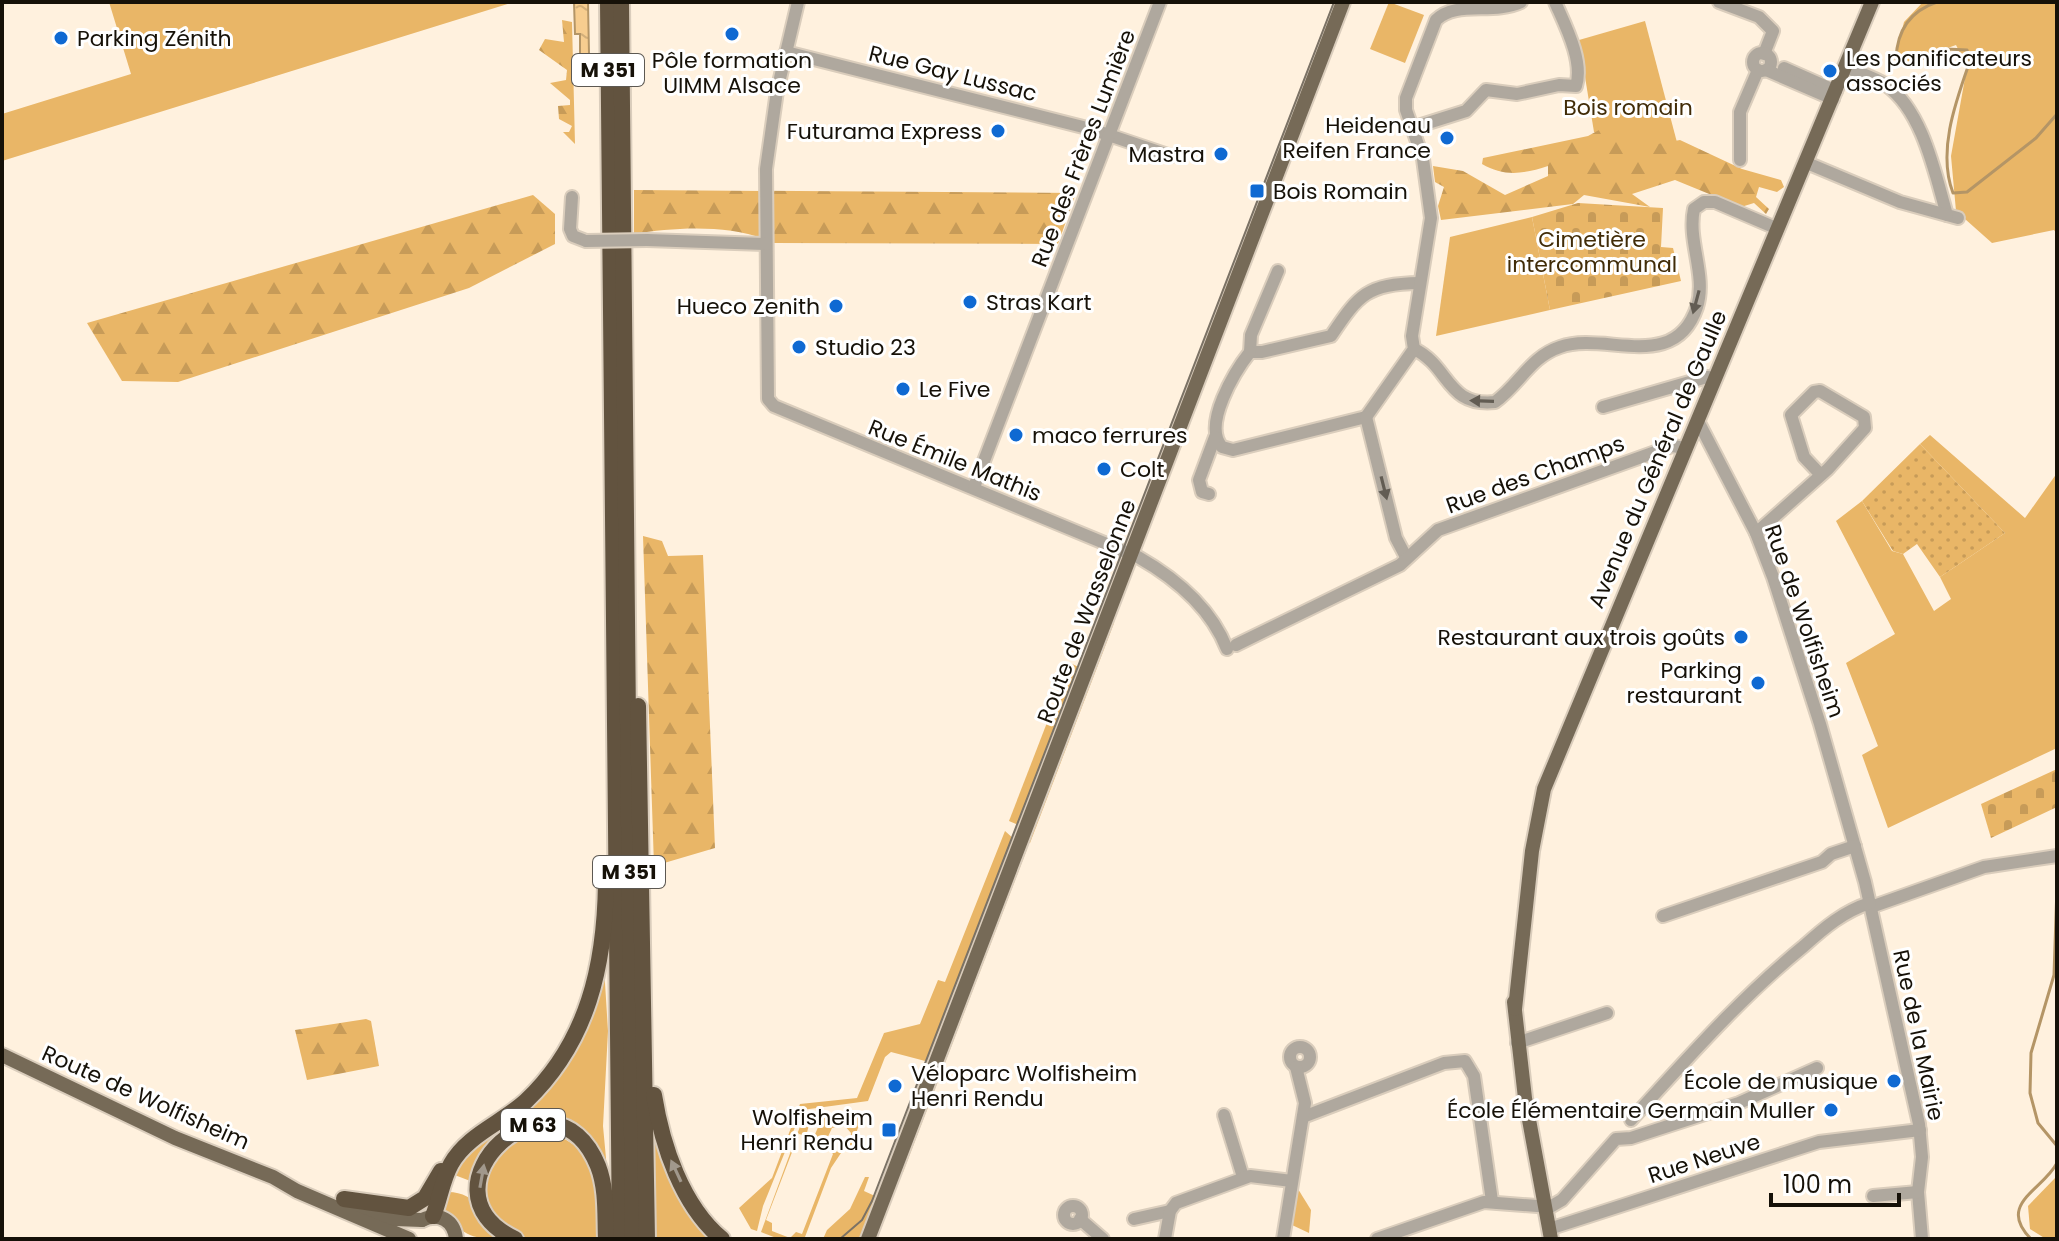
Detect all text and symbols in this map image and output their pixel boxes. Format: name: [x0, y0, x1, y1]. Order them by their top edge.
place label: Parking Zénith: [77, 23, 232, 54]
marker: Pôle formation UIMM Alsace: [723, 25, 741, 43]
street label: Rue des Frères Lumière: [1024, 25, 1143, 271]
marker: Parking Zénith: [52, 29, 70, 47]
street label: Rue Gay Lussac: [866, 38, 1040, 109]
place label: Les panificateurs associés: [1846, 43, 2032, 99]
place label: Pôle formation UIMM Alsace: [652, 45, 812, 101]
road number: M 351: [572, 54, 644, 86]
marker: Les panificateurs associés: [1821, 62, 1839, 80]
park label: Bois romain: [1563, 92, 1693, 123]
place label: Heidenau Reifen France: [1282, 110, 1431, 166]
place label: Futurama Express: [787, 116, 982, 147]
marker: Futurama Express: [989, 122, 1007, 140]
marker: Heidenau Reifen France: [1438, 129, 1456, 147]
place label: Mastra: [1129, 139, 1205, 170]
marker: Mastra: [1212, 145, 1230, 163]
place label: Bois Romain: [1273, 176, 1408, 207]
marker: Bois Romain: [1248, 182, 1266, 200]
park label: Cimetière intercommunal: [1507, 224, 1677, 280]
place label: Stras Kart: [986, 287, 1092, 318]
one-way arrow: [1689, 290, 1702, 314]
place label: Hueco Zenith: [677, 291, 820, 322]
marker: Stras Kart: [961, 293, 979, 311]
marker: Hueco Zenith: [827, 297, 845, 315]
street label: Avenue du Général de Gaulle: [1580, 305, 1734, 613]
place label: Studio 23: [815, 332, 916, 363]
marker: Studio 23: [790, 338, 808, 356]
place label: Le Five: [919, 374, 991, 405]
marker: Le Five: [894, 380, 912, 398]
one-way arrow: [1469, 395, 1494, 408]
street label: Rue Émile Mathis: [864, 412, 1046, 509]
place label: maco ferrures: [1032, 420, 1188, 451]
marker: maco ferrures: [1007, 426, 1025, 444]
street label: Rue des Champs: [1442, 428, 1629, 521]
place label: Colt: [1120, 454, 1164, 485]
marker: Colt: [1095, 460, 1113, 478]
one-way arrow: [1378, 475, 1390, 500]
street label: Route de Wasselonne: [1029, 495, 1144, 728]
street label: Rue de Wolfisheim: [1757, 521, 1852, 722]
place label: Restaurant aux trois goûts: [1438, 622, 1725, 653]
marker: Restaurant aux trois goûts: [1732, 628, 1750, 646]
place label: Parking restaurant: [1627, 655, 1742, 711]
marker: Parking restaurant: [1749, 674, 1767, 692]
road number: M 351: [593, 856, 665, 888]
street label: Rue de la Mairie: [1885, 947, 1952, 1123]
street label: Route de Wolfisheim: [37, 1038, 255, 1157]
place label: Véloparc Wolfisheim Henri Rendu: [911, 1058, 1137, 1114]
place label: École de musique: [1684, 1066, 1878, 1097]
marker: École de musique: [1885, 1072, 1903, 1090]
marker: Véloparc Wolfisheim Henri Rendu: [886, 1077, 904, 1095]
place label: École Élémentaire Germain Muller: [1447, 1095, 1815, 1126]
marker: École Élémentaire Germain Muller: [1822, 1101, 1840, 1119]
place label: Wolfisheim Henri Rendu: [741, 1102, 873, 1158]
road number: M 63: [501, 1109, 565, 1141]
marker: Wolfisheim Henri Rendu: [880, 1121, 898, 1139]
street label: Rue Neuve: [1644, 1126, 1764, 1191]
scale bar: [1771, 1157, 1899, 1207]
one-way arrow: [669, 1159, 683, 1183]
one-way arrow: [476, 1163, 489, 1188]
text: 100 m: [1783, 1168, 1852, 1201]

